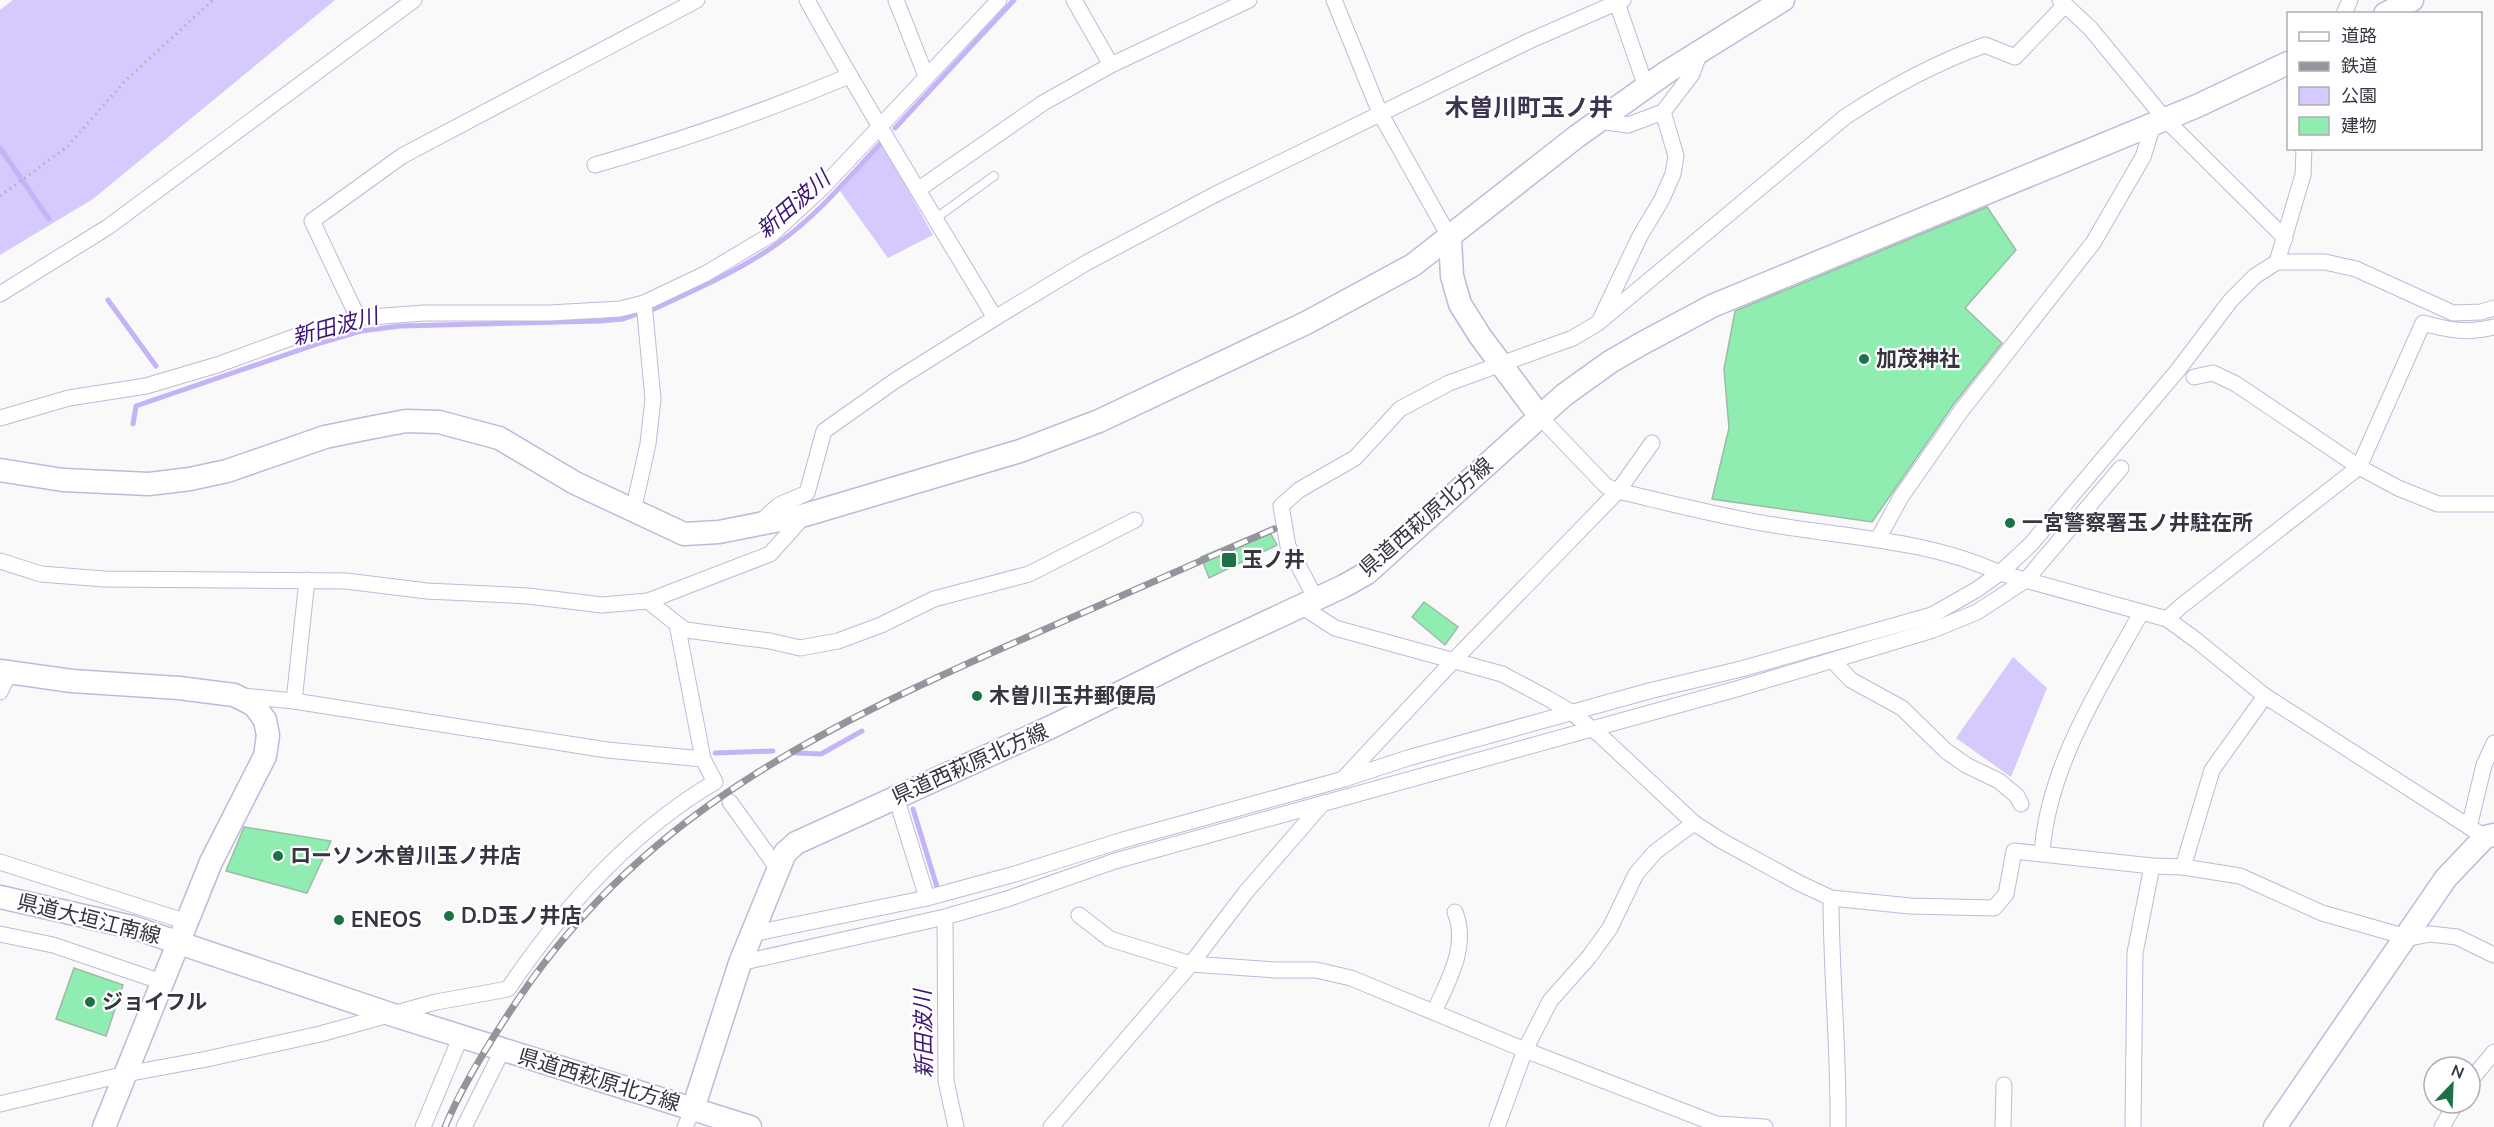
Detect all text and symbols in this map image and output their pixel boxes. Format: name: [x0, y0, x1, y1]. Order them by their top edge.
legend: [2287, 12, 2482, 150]
text: 道路: [2341, 24, 2377, 48]
text: 鉄道: [2341, 54, 2377, 78]
text: 公園: [2341, 84, 2377, 108]
district label: 木曽川町玉ノ井: [1445, 92, 1613, 124]
text: 建物: [2341, 114, 2377, 138]
water label: 新田波川: [751, 163, 838, 245]
water label: 新田波川: [289, 301, 384, 353]
place label: 加茂神社: [1876, 345, 1960, 373]
marker: 加茂神社: [1857, 352, 1871, 366]
street label: 県道西萩原北方線: [1353, 451, 1499, 583]
place label: 一宮警察署玉ノ井駐在所: [2022, 509, 2253, 537]
marker: 一宮警察署玉ノ井駐在所: [2003, 516, 2017, 530]
place label: 玉ノ井: [1242, 546, 1305, 574]
marker: 玉ノ井: [1220, 551, 1238, 569]
place label: 木曽川玉井郵便局: [989, 682, 1157, 710]
marker: 木曽川玉井郵便局: [970, 689, 984, 703]
street label: 県道西萩原北方線: [888, 717, 1052, 811]
place label: ローソン木曽川玉ノ井店: [290, 842, 521, 870]
marker: ローソン木曽川玉ノ井店: [271, 849, 285, 863]
street label: 県道大垣江南線: [14, 888, 164, 950]
place label: D.D玉ノ井店: [461, 902, 581, 930]
place label: ENEOS: [351, 906, 422, 934]
marker: D.D玉ノ井店: [442, 909, 456, 923]
marker: ENEOS: [332, 913, 346, 927]
place label: ジョイフル: [102, 988, 207, 1016]
water label: 新田波川: [908, 988, 940, 1078]
marker: ジョイフル: [83, 995, 97, 1009]
street label: 県道西萩原北方線: [515, 1042, 683, 1118]
north arrow: [2422, 1055, 2482, 1115]
text: N: [2448, 1060, 2467, 1085]

